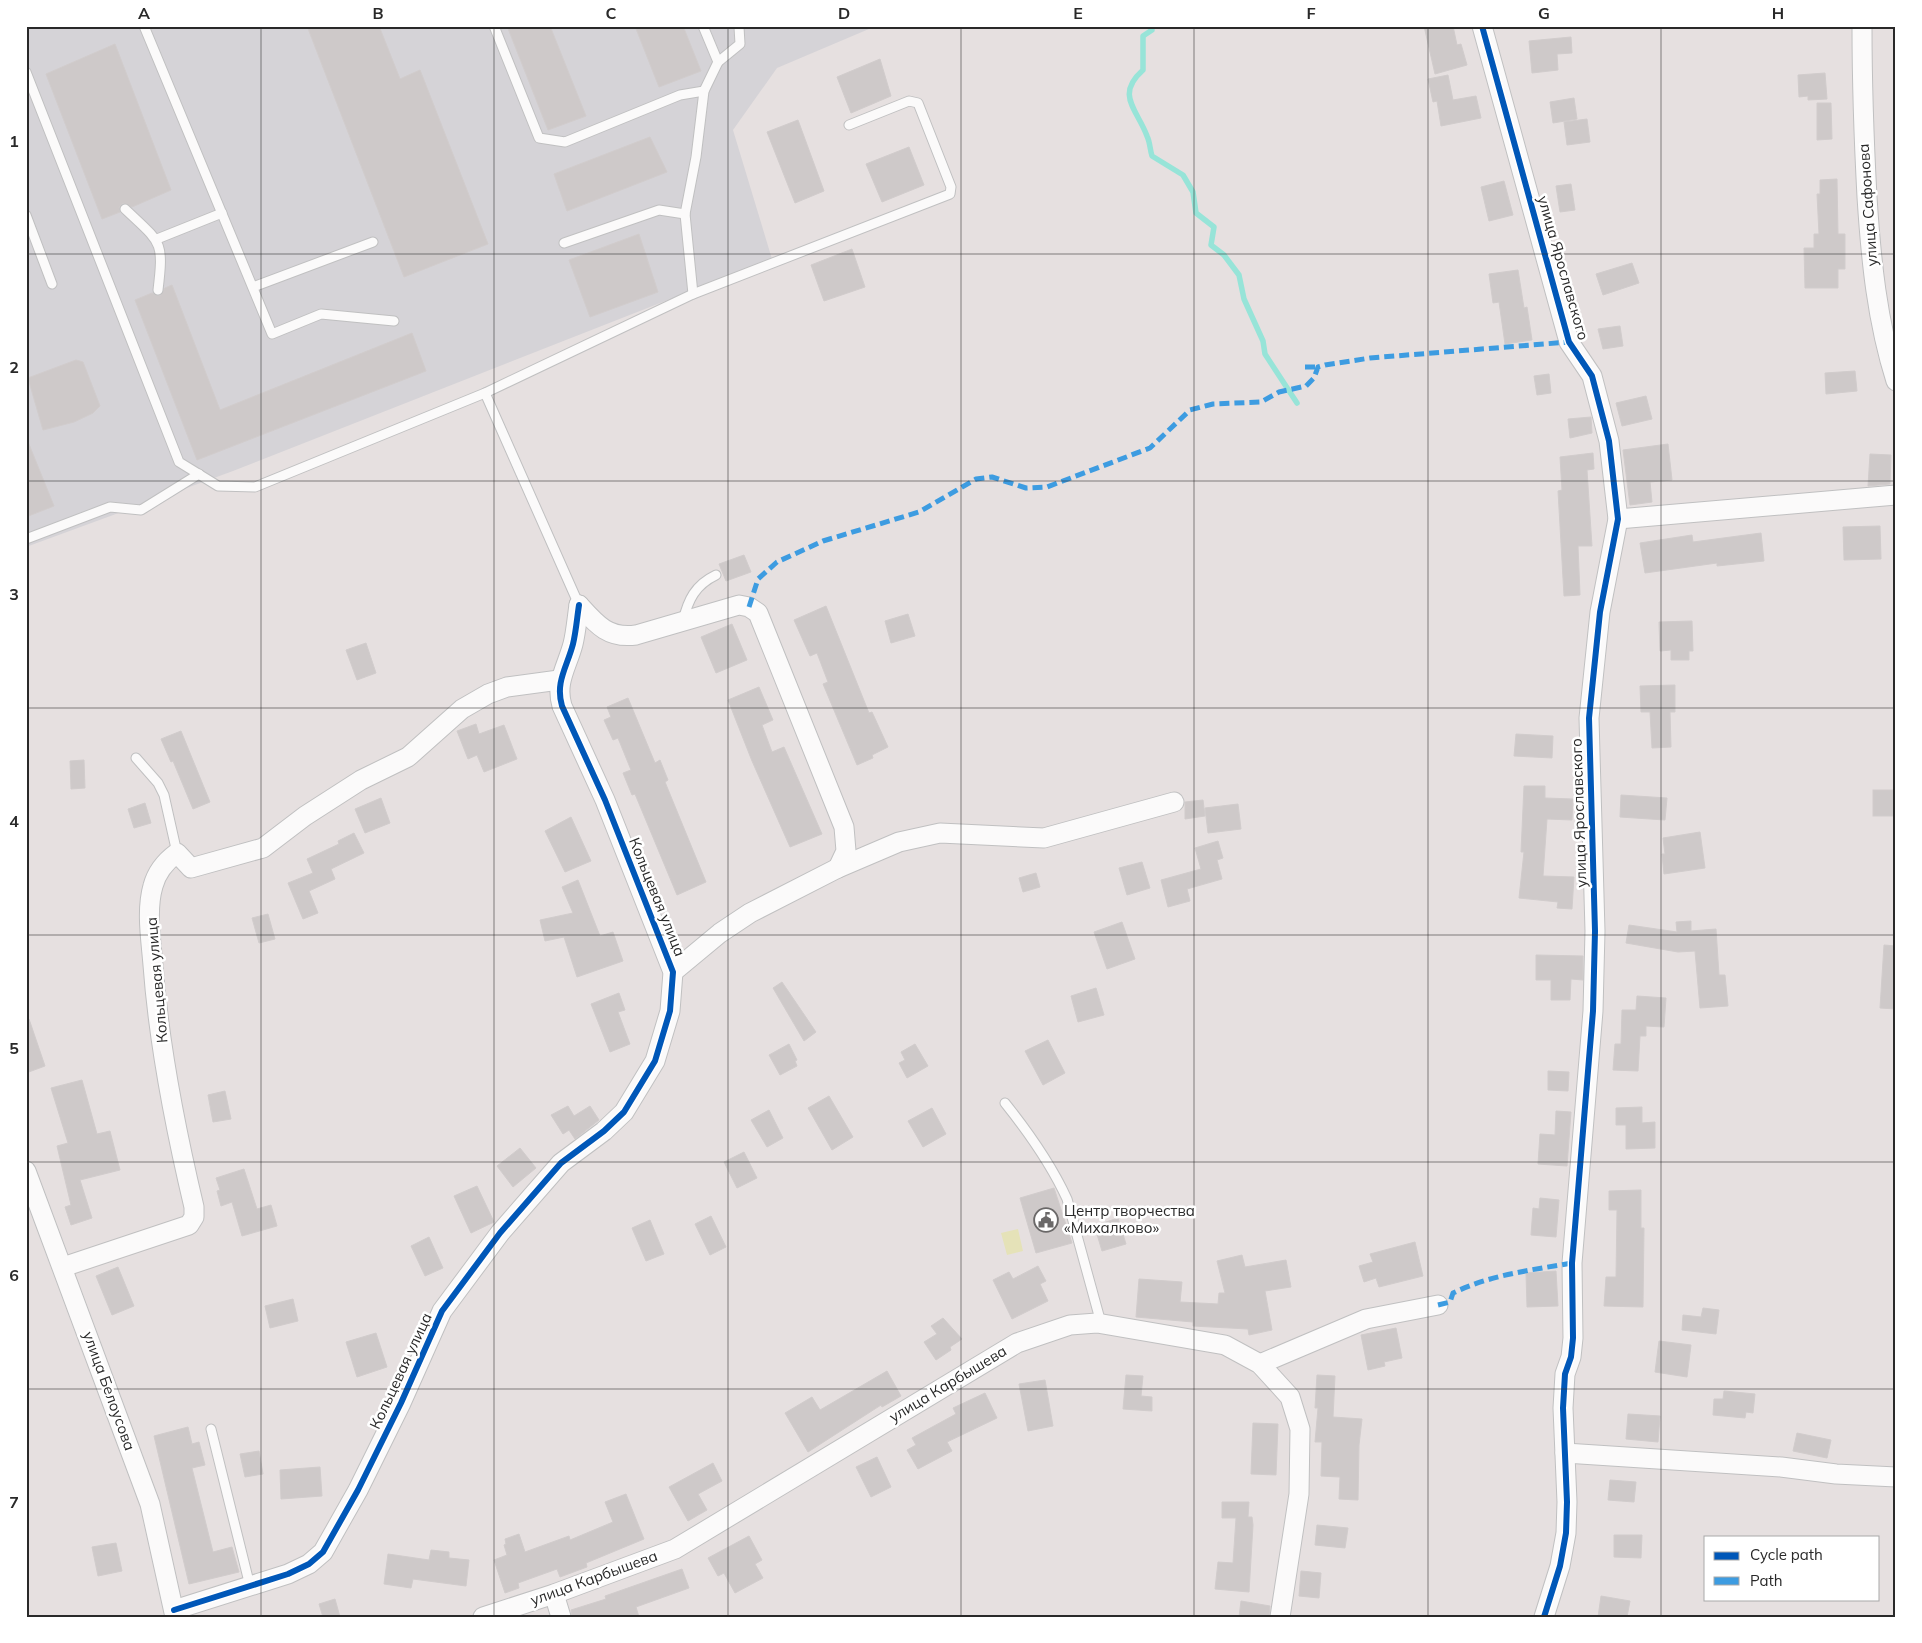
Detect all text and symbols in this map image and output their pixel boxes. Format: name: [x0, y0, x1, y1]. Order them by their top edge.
text: A: [138, 3, 150, 23]
text: B: [372, 3, 384, 23]
text: C: [606, 3, 617, 23]
text: D: [838, 3, 850, 23]
text: E: [1073, 3, 1083, 23]
text: F: [1306, 3, 1316, 23]
text: G: [1538, 3, 1550, 23]
text: H: [1772, 3, 1784, 23]
text: 1: [9, 131, 19, 151]
street label: улица Сафонова: [1854, 143, 1881, 267]
street label: улица Ярославского: [1534, 193, 1593, 342]
text: 2: [9, 357, 19, 377]
text: 3: [9, 584, 19, 604]
street label: улица Ярославского: [1566, 738, 1591, 888]
text: 4: [9, 811, 19, 831]
street label: Кольцевая улица: [625, 835, 690, 959]
street label: Кольцевая улица: [142, 916, 171, 1044]
text: 5: [9, 1038, 19, 1058]
place label: Центр творчества «Михалково»: [1064, 1201, 1195, 1237]
public building icon: Центр творчества «Михалково»: [1033, 1207, 1059, 1233]
text: 6: [9, 1265, 19, 1285]
street label: Кольцевая улица: [365, 1310, 436, 1432]
street label: улица Белоусова: [79, 1329, 140, 1453]
street label: улица Карбышева: [886, 1341, 1010, 1426]
text: 7: [9, 1492, 19, 1512]
legend: [1704, 1536, 1880, 1600]
text: Cycle path: [1750, 1545, 1823, 1564]
street label: улица Карбышева: [528, 1546, 660, 1609]
text: Path: [1750, 1571, 1782, 1590]

